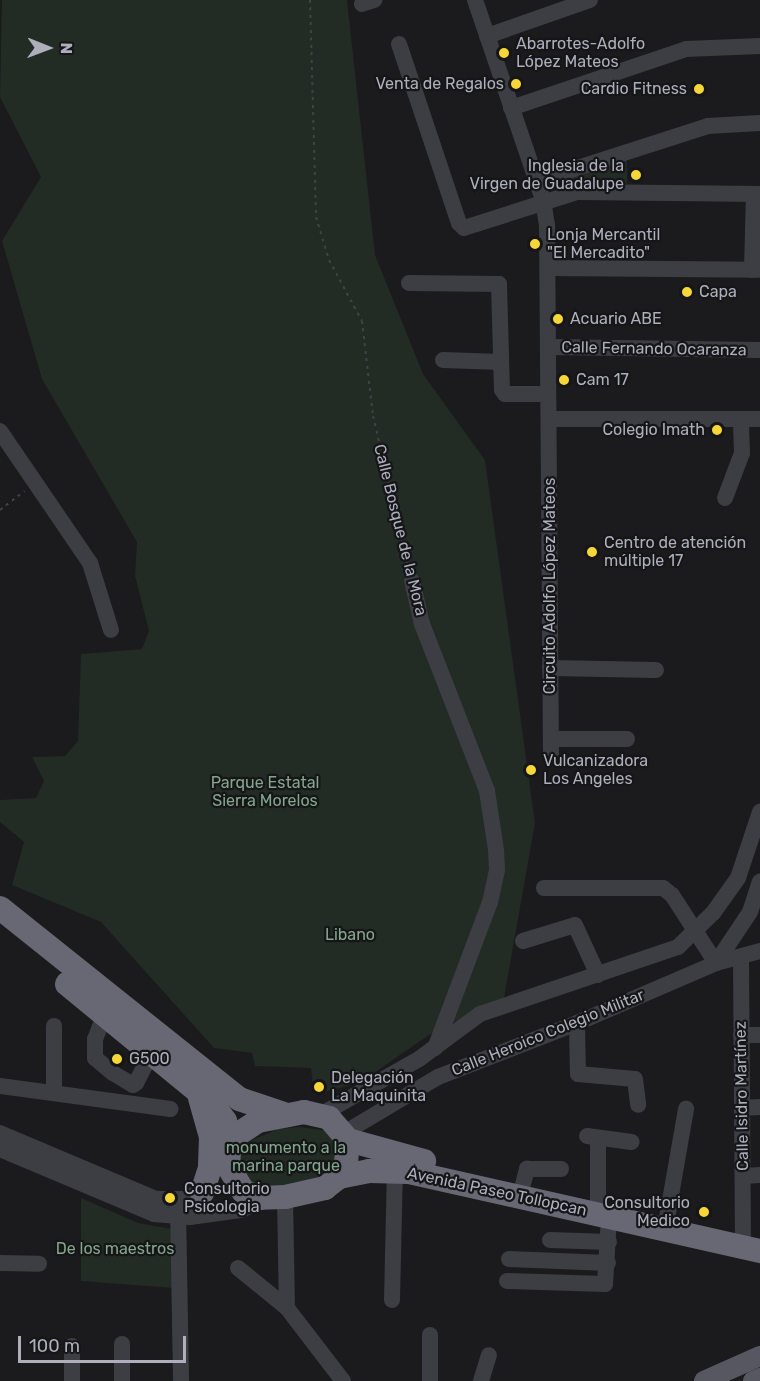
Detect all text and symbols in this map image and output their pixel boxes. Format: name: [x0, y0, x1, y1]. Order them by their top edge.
north arrow: [18, 18, 78, 78]
place label: Abarrotes-Adolfo López Mateos: [516, 34, 645, 72]
text: N: [57, 42, 76, 54]
marker: Abarrotes-Adolfo López Mateos: [497, 46, 511, 60]
place label: Venta de Regalos: [375, 74, 504, 94]
marker: Venta de Regalos: [509, 77, 523, 91]
place label: Cardio Fitness: [581, 79, 687, 99]
marker: Cardio Fitness: [692, 82, 706, 96]
place label: Inglesia de la Virgen de Guadalupe: [470, 156, 624, 194]
marker: Inglesia de la Virgen de Guadalupe: [629, 168, 643, 182]
place label: Lonja Mercantil "El Mercadito": [547, 225, 660, 263]
marker: Lonja Mercantil "El Mercadito": [528, 237, 542, 251]
place label: Capa: [699, 282, 737, 302]
marker: Capa: [680, 285, 694, 299]
place label: Acuario ABE: [570, 309, 662, 329]
marker: Acuario ABE: [551, 312, 565, 326]
street label: Calle Fernando Ocaranza: [561, 338, 747, 360]
place label: Cam 17: [576, 370, 629, 390]
marker: Cam 17: [557, 373, 571, 387]
place label: Colegio Imath: [602, 420, 705, 440]
marker: Colegio Imath: [710, 423, 724, 437]
street label: Calle Bosque de la Mora: [369, 442, 431, 618]
street label: Circuito Adolfo López Mateos: [540, 477, 560, 695]
place label: Centro de atención múltiple 17: [604, 533, 746, 571]
marker: Centro de atención múltiple 17: [585, 545, 599, 559]
place label: Vulcanizadora Los Angeles: [543, 751, 648, 789]
marker: Vulcanizadora Los Angeles: [524, 763, 538, 777]
park label: Parque Estatal Sierra Morelos: [211, 773, 319, 811]
park label: Libano: [325, 925, 375, 945]
street label: Calle Heroico Colegio Militar: [449, 985, 647, 1081]
street label: Calle Isidro Martínez: [731, 1021, 753, 1171]
place label: G500: [129, 1049, 170, 1069]
marker: G500: [110, 1052, 124, 1066]
place label: Delegación La Maquinita: [331, 1068, 426, 1106]
marker: Delegación La Maquinita: [312, 1080, 326, 1094]
park label: monumento a la marina parque: [226, 1138, 346, 1176]
street label: Avenida Paseo Tollopcan: [405, 1164, 589, 1220]
place label: Consultorio Psicologia: [184, 1179, 270, 1217]
marker: Consultorio Psicologia: [161, 1189, 179, 1207]
place label: Consultorio Medico: [604, 1193, 690, 1231]
marker: Consultorio Medico: [695, 1203, 713, 1221]
park label: De los maestros: [56, 1239, 174, 1259]
scale bar: [21, 1324, 189, 1362]
text: 100 m: [29, 1335, 80, 1357]

